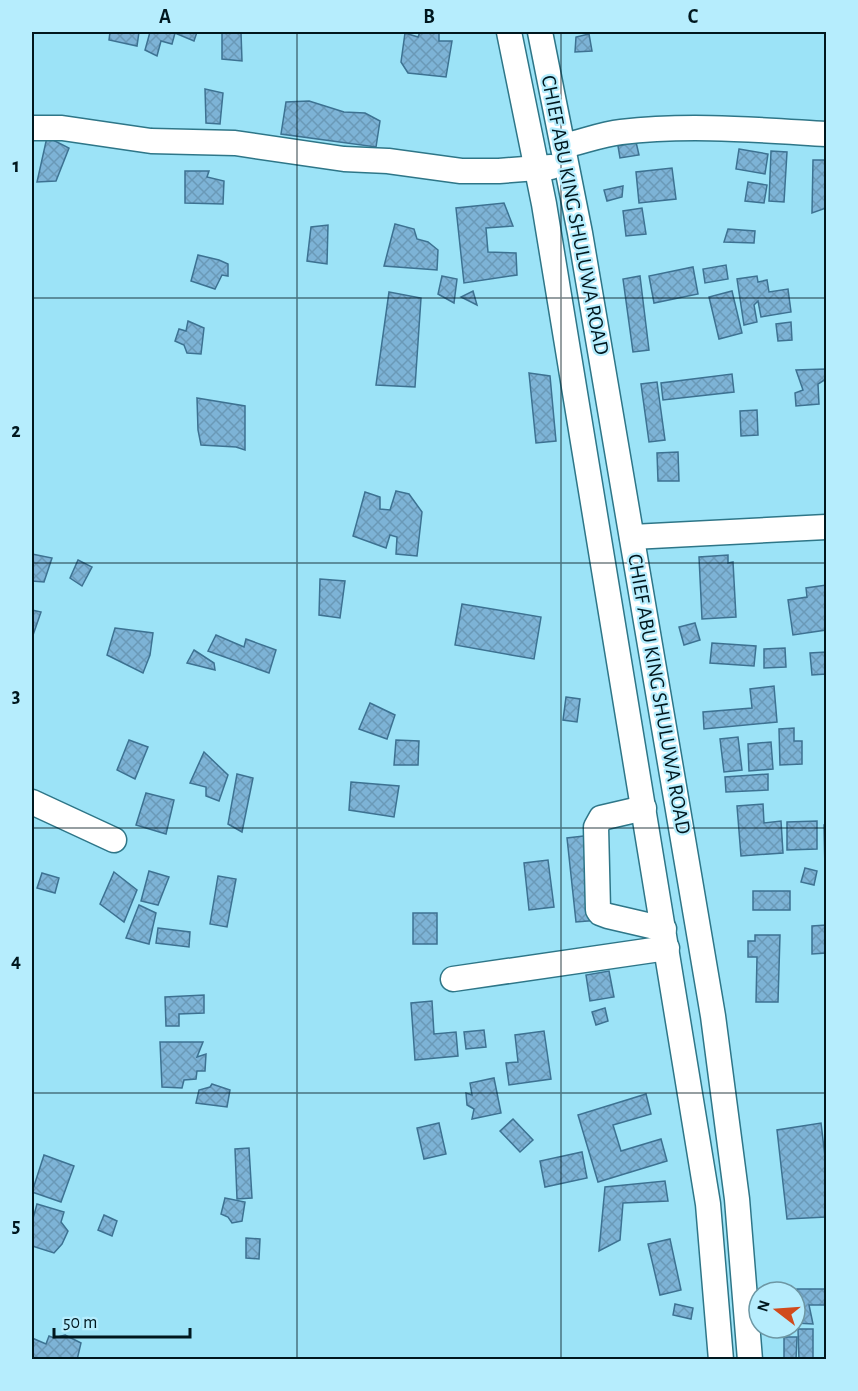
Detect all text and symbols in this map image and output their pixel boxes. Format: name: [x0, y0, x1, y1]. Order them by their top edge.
text: A: [159, 7, 171, 27]
text: B: [423, 7, 435, 27]
text: C: [688, 7, 699, 27]
street label: CHIEF ABU KING SHULUWA ROAD: [538, 73, 612, 357]
text: 1: [12, 156, 20, 176]
text: 2: [11, 421, 21, 441]
street label: CHIEF ABU KING SHULUWA ROAD: [624, 552, 694, 836]
text: 3: [12, 686, 20, 706]
text: 4: [11, 951, 21, 971]
text: 5: [12, 1216, 20, 1236]
north arrow: [747, 1280, 807, 1340]
text: N: [754, 1298, 773, 1314]
scale bar: [54, 1301, 190, 1339]
text: 50 m: [63, 1314, 97, 1332]

